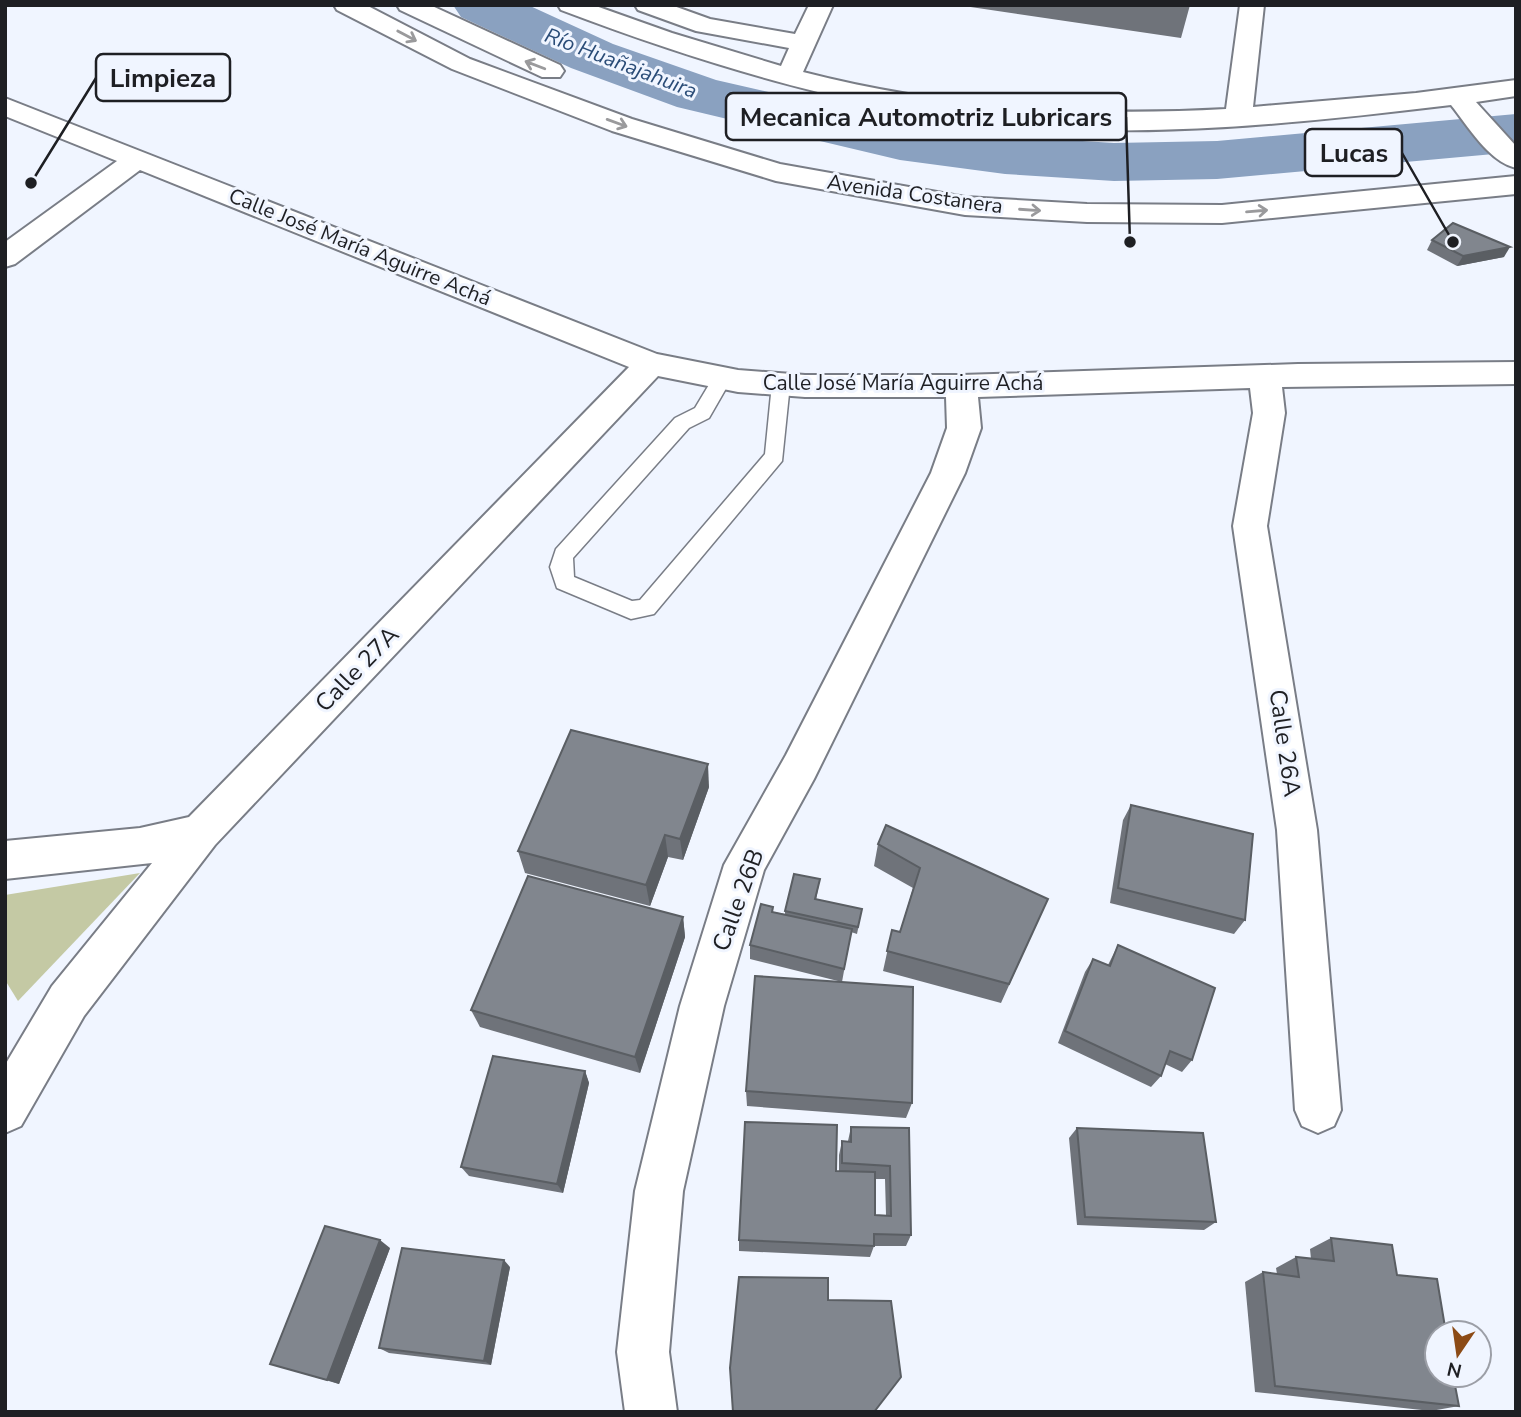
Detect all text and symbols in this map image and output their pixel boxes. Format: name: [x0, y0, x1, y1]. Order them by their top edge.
water label: Río Huañajahuira: [541, 21, 701, 105]
one-way arrow: [396, 29, 417, 43]
callout: Limpieza: [96, 54, 230, 101]
one-way arrow: [524, 58, 546, 71]
text: Limpieza: [110, 61, 216, 96]
callout: Mecanica Automotriz Lubricars: [726, 93, 1126, 140]
text: Mecanica Automotriz Lubricars: [740, 100, 1112, 135]
one-way arrow: [606, 118, 628, 130]
callout: Lucas: [1305, 129, 1402, 176]
text: Lucas: [1320, 136, 1388, 171]
street label: Avenida Costanera: [825, 168, 1005, 220]
street label: Calle José María Aguirre Achá: [225, 181, 495, 313]
one-way arrow: [1018, 203, 1041, 216]
one-way arrow: [1245, 204, 1268, 217]
street label: Calle José María Aguirre Achá: [763, 369, 1043, 397]
street label: Calle 27A: [308, 619, 406, 719]
street label: Calle 26A: [1262, 687, 1308, 799]
street label: Calle 26B: [705, 844, 771, 956]
north arrow: [1423, 1319, 1493, 1389]
text: N: [1445, 1355, 1464, 1384]

